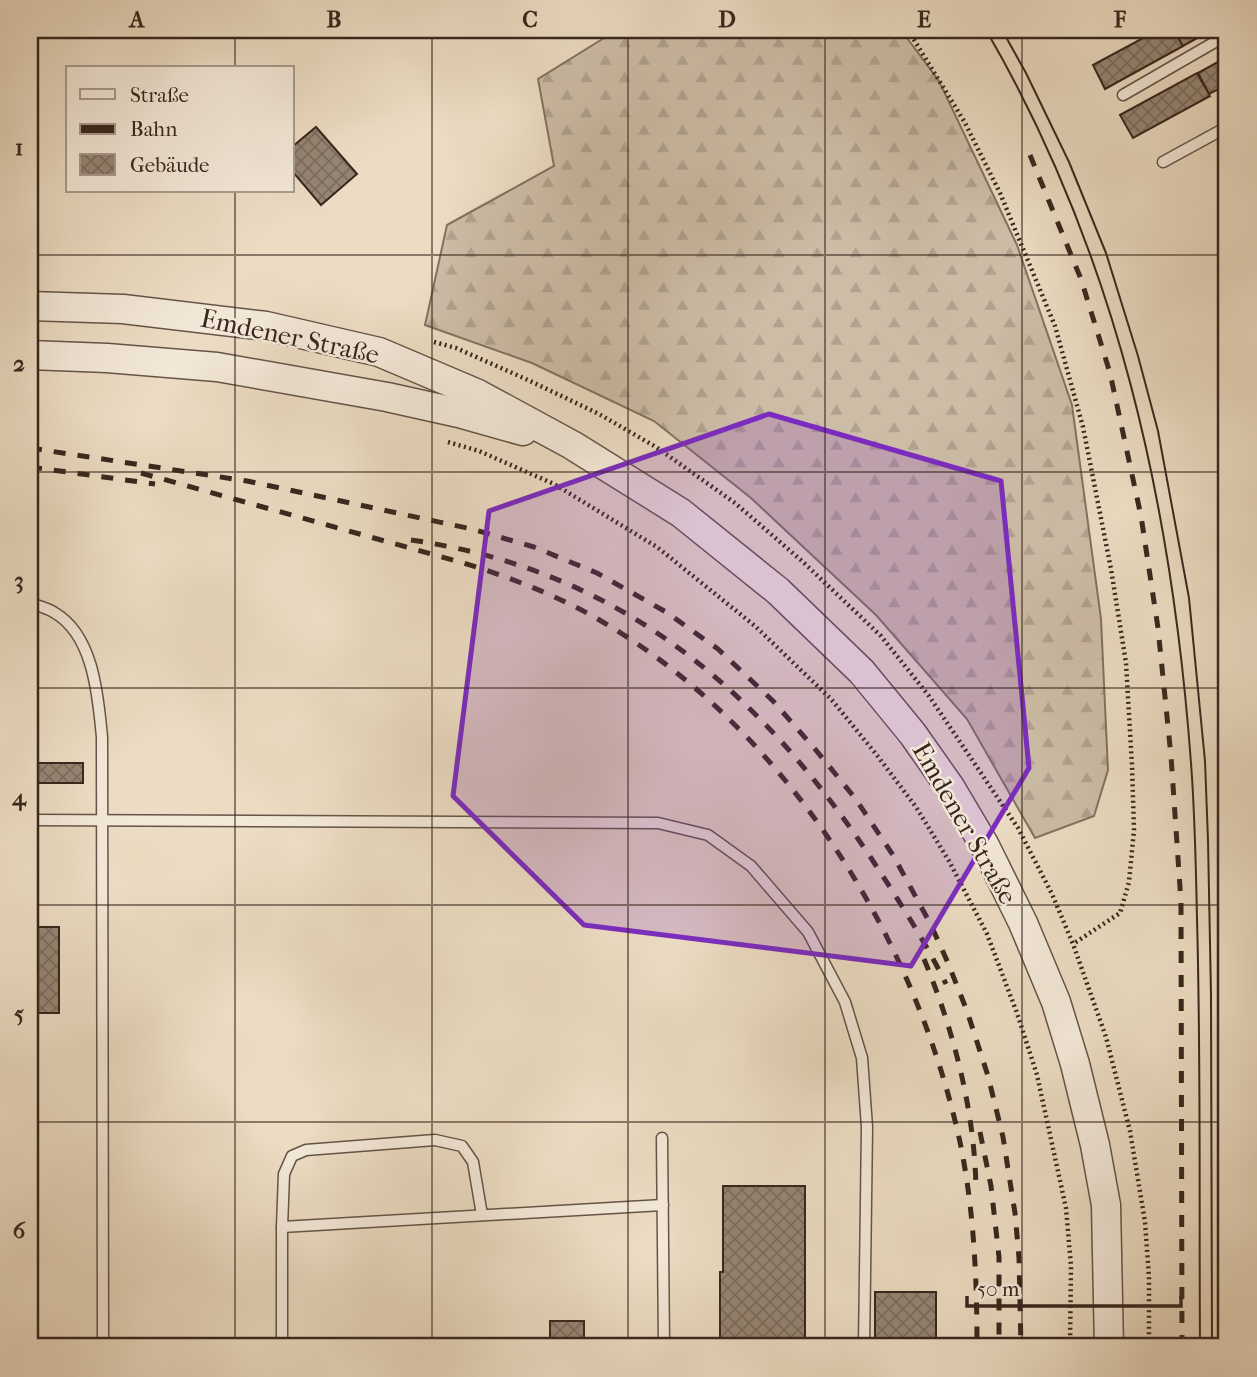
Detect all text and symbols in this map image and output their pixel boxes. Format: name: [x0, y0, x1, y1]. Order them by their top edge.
text: A: [128, 6, 146, 33]
text: B: [327, 6, 342, 33]
text: C: [522, 6, 538, 33]
text: D: [718, 6, 736, 33]
text: E: [917, 6, 931, 33]
text: F: [1113, 6, 1127, 33]
legend: [66, 66, 294, 192]
text: Straße: [130, 83, 189, 107]
text: Bahn: [130, 117, 177, 141]
text: 1: [15, 134, 23, 161]
text: Gebäude: [130, 153, 210, 177]
street label: Emdener Straße: [198, 302, 382, 371]
text: 2: [13, 350, 25, 377]
text: 3: [14, 567, 24, 594]
street label: Emdener Straße: [906, 737, 1024, 910]
text: 4: [11, 784, 27, 811]
text: 5: [14, 1000, 24, 1027]
text: 6: [13, 1217, 26, 1244]
scale bar: [967, 1265, 1180, 1309]
text: 50 m: [977, 1277, 1020, 1301]

